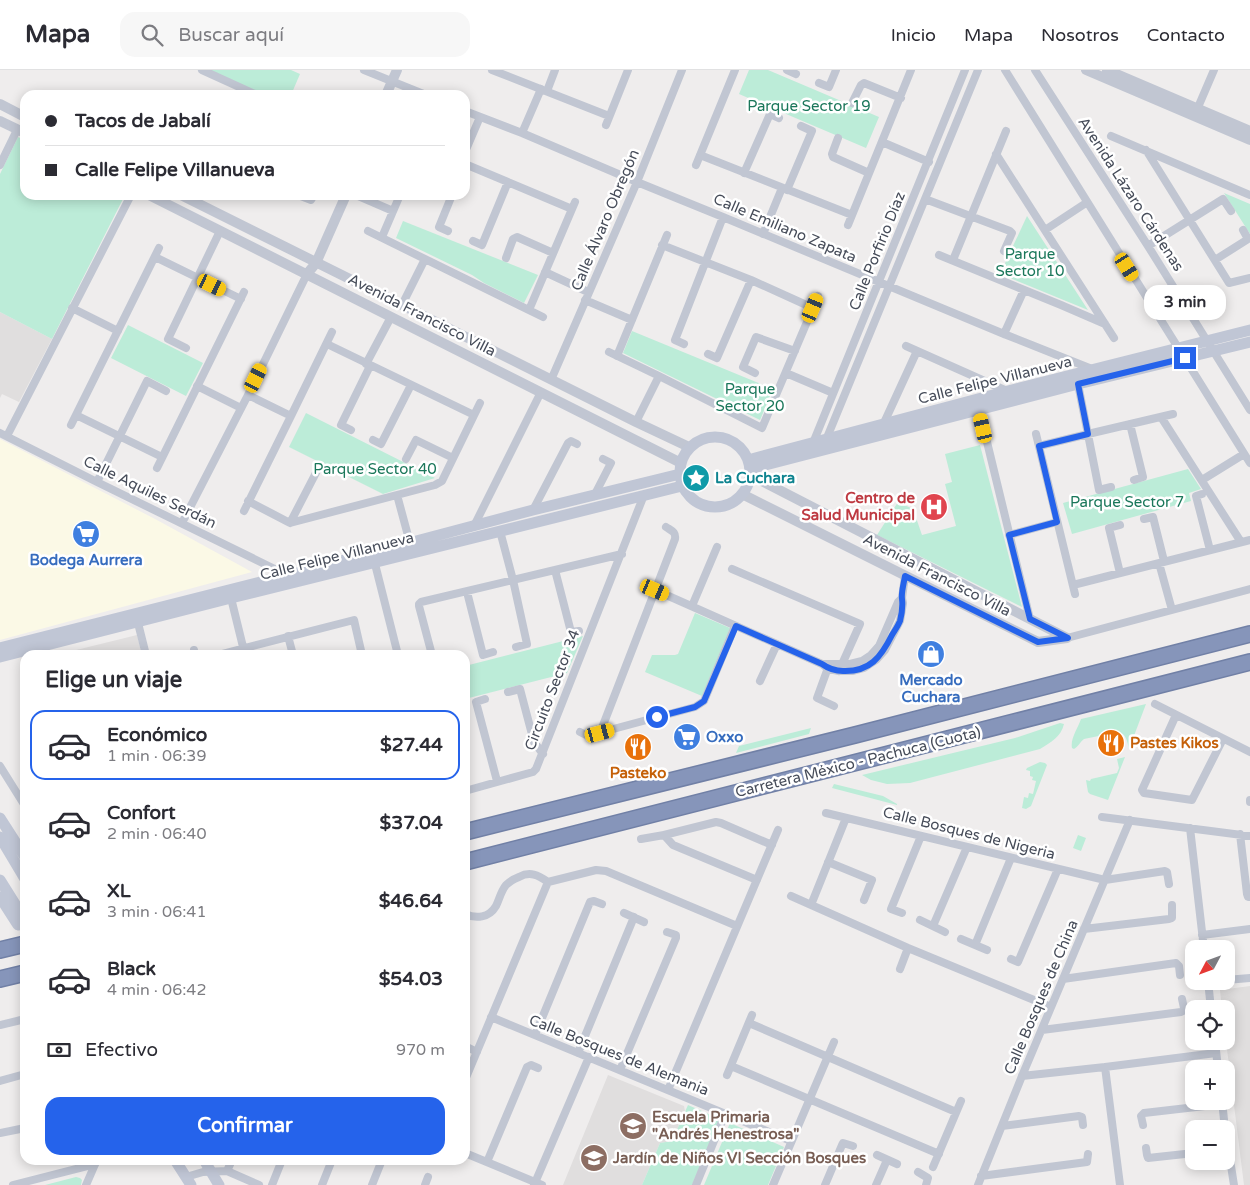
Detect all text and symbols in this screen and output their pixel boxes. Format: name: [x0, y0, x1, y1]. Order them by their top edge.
search box: [120, 12, 470, 57]
text: Mapa: [25, 20, 90, 49]
icon: search: [138, 21, 166, 49]
text: Buscar aquí: [178, 24, 284, 46]
text: Inicio: [891, 24, 936, 46]
text: Mapa: [964, 24, 1013, 46]
text: Nosotros: [1041, 24, 1119, 46]
text: Contacto: [1147, 24, 1225, 46]
park label: Parque Sector 19: [747, 97, 871, 115]
text: Tacos de Jabalí: [75, 110, 211, 132]
street label: Avenida Lázaro Cárdenas: [1074, 114, 1188, 274]
street label: Calle Álvaro Obregón: [567, 147, 643, 293]
text: Calle Felipe Villanueva: [75, 159, 275, 181]
street label: Calle Porfirio Díaz: [845, 189, 909, 313]
street label: Calle Emiliano Zapata: [711, 190, 859, 266]
park label: Parque Sector 10: [996, 245, 1064, 280]
car: [1112, 250, 1141, 284]
street label: Avenida Francisco Villa: [345, 270, 499, 360]
car: [195, 272, 228, 298]
callout: 3 min: [1144, 286, 1226, 320]
car: [800, 291, 825, 325]
text: 3 min: [1164, 292, 1206, 312]
route end: [1174, 347, 1196, 369]
street label: Calle Felipe Villanueva: [916, 352, 1074, 408]
car: [242, 361, 269, 395]
park label: Parque Sector 20: [716, 380, 784, 415]
car: [972, 412, 993, 444]
street label: Calle Aquiles Serdán: [81, 452, 219, 532]
park label: Parque Sector 40: [313, 460, 437, 478]
place icon: La Cuchara: [681, 463, 711, 493]
place label: La Cuchara: [715, 469, 795, 487]
place label: Centro de Salud Municipal: [801, 489, 916, 525]
hospital icon: Centro de Salud Municipal: [919, 492, 949, 522]
park label: Parque Sector 7: [1070, 493, 1184, 511]
supermarket icon: Bodega Aurrera: [71, 519, 101, 549]
street label: Calle Felipe Villanueva: [258, 528, 416, 584]
street label: Avenida Francisco Villa: [860, 530, 1014, 620]
place label: Bodega Aurrera: [29, 551, 143, 570]
car: [638, 577, 671, 603]
street label: Circuito Sector 34: [521, 627, 583, 753]
shop icon: Mercado Cuchara: [916, 639, 946, 669]
text: Elige un viaje: [45, 667, 182, 693]
place label: Mercado Cuchara: [899, 671, 963, 706]
route start: [646, 706, 668, 728]
car: [583, 722, 616, 744]
supermarket icon: Oxxo: [672, 722, 702, 752]
icon: car: [47, 723, 92, 768]
street label: Carretera México - Pachuca (Cuota): [733, 723, 983, 801]
text: Económico: [107, 724, 207, 746]
place label: Oxxo: [706, 728, 743, 746]
restaurant icon: Pastes Kikos: [1096, 728, 1126, 758]
restaurant icon: Pasteko: [623, 732, 653, 762]
text: $27.44: [380, 734, 443, 756]
place label: Pastes Kikos: [1130, 734, 1219, 752]
text: 1 min · 06:39: [107, 746, 206, 766]
place label: Pasteko: [610, 764, 666, 782]
icon: car: [47, 801, 92, 846]
text: Confort: [107, 802, 176, 824]
street label: Calle Bosques de Nigeria: [881, 803, 1057, 863]
text: $37.04: [380, 812, 443, 834]
text: 2 min · 06:40: [107, 824, 206, 844]
icon: car: [47, 879, 92, 924]
text: XL: [107, 880, 131, 902]
text: $46.64: [379, 890, 443, 912]
text: 3 min · 06:41: [107, 902, 206, 922]
street label: Calle Bosques de China: [1000, 917, 1082, 1077]
north arrow: [1185, 940, 1235, 990]
map controls: [1185, 940, 1235, 1170]
icon: car: [47, 957, 92, 1002]
text: Black: [107, 958, 156, 980]
text: $54.03: [379, 968, 443, 990]
text: 4 min · 06:42: [107, 980, 206, 1000]
button: locate: [1185, 1000, 1235, 1050]
street label: Calle Bosques de Alemania: [527, 1011, 711, 1099]
icon: cash: [45, 1036, 73, 1064]
text: Efectivo: [85, 1039, 158, 1061]
text: 970 m: [396, 1040, 445, 1060]
button: +: [1185, 1060, 1235, 1110]
button: Confirmar: [45, 1097, 445, 1155]
place label: Escuela Primaria "Andrés Henestrosa": [652, 1108, 800, 1143]
school or university icon: Escuela Primaria "Andrés Henestrosa": [618, 1111, 648, 1141]
button: −: [1185, 1120, 1235, 1170]
school or university icon: Jardín de Niños VI Sección Bosques: [579, 1143, 609, 1173]
place label: Jardín de Niños VI Sección Bosques: [612, 1149, 866, 1168]

